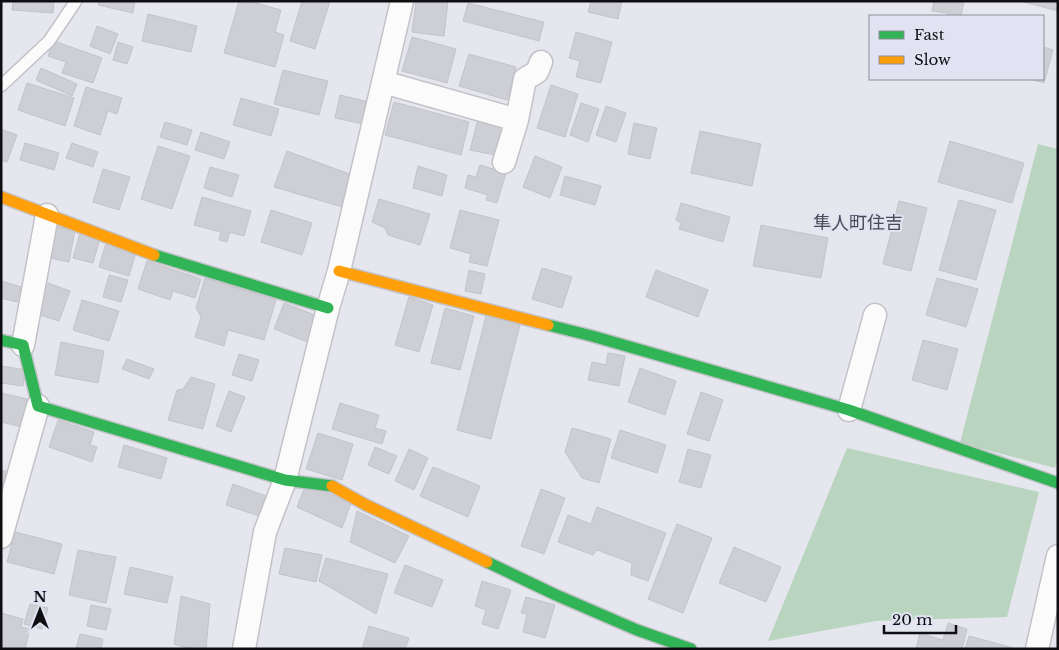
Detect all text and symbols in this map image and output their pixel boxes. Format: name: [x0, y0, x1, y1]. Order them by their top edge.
legend: [869, 15, 1044, 80]
text: Fast: [914, 25, 945, 44]
text: Slow: [914, 50, 951, 69]
district label: 隼人町住吉: [813, 212, 903, 234]
north arrow: [15, 585, 65, 635]
text: N: [33, 588, 47, 606]
scale bar: [884, 602, 956, 634]
text: 20 m: [892, 610, 932, 629]

